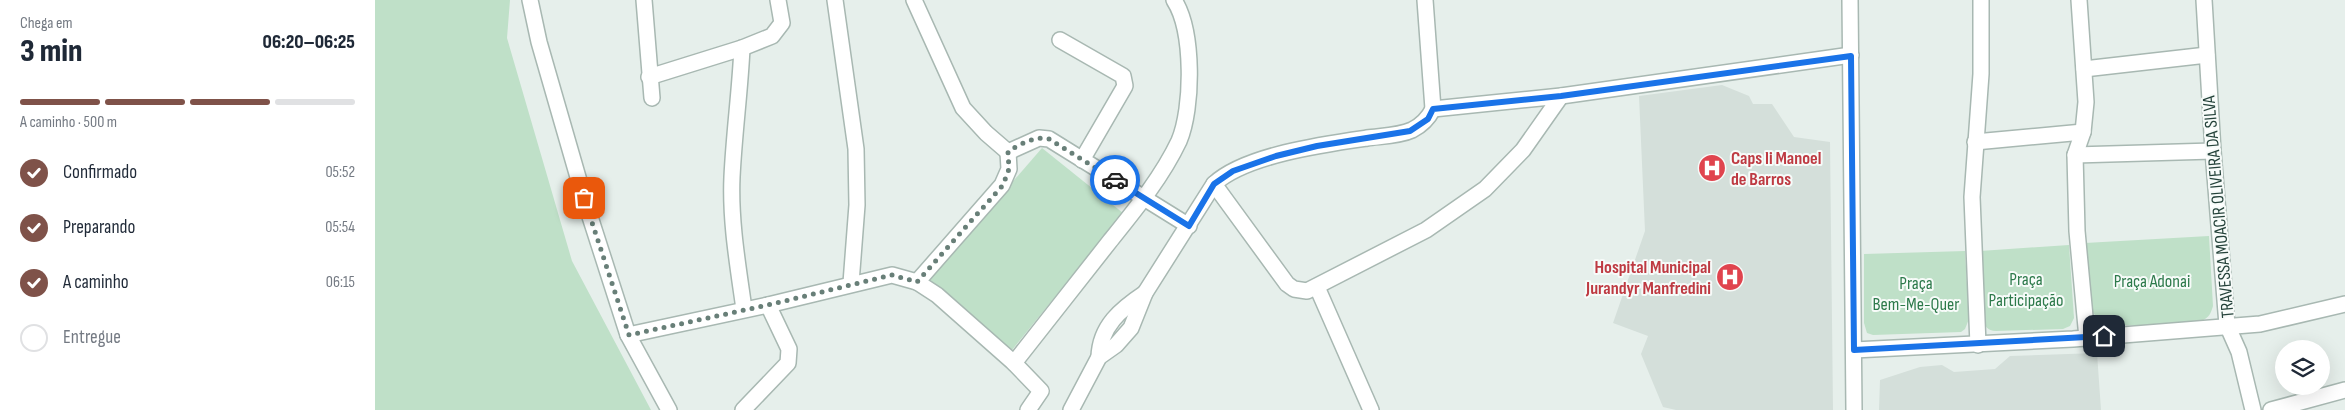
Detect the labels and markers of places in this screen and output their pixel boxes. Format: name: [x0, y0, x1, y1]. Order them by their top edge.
place label: Caps Ii Manoel de Barros: [1731, 148, 1821, 190]
hospital icon: Caps Ii Manoel de Barros: [1697, 153, 1727, 183]
pin: [563, 177, 605, 219]
place label: Hospital Municipal Jurandyr Manfredini: [1585, 257, 1711, 299]
hospital icon: Hospital Municipal Jurandyr Manfredini: [1715, 262, 1745, 292]
pin: [2083, 315, 2125, 357]

